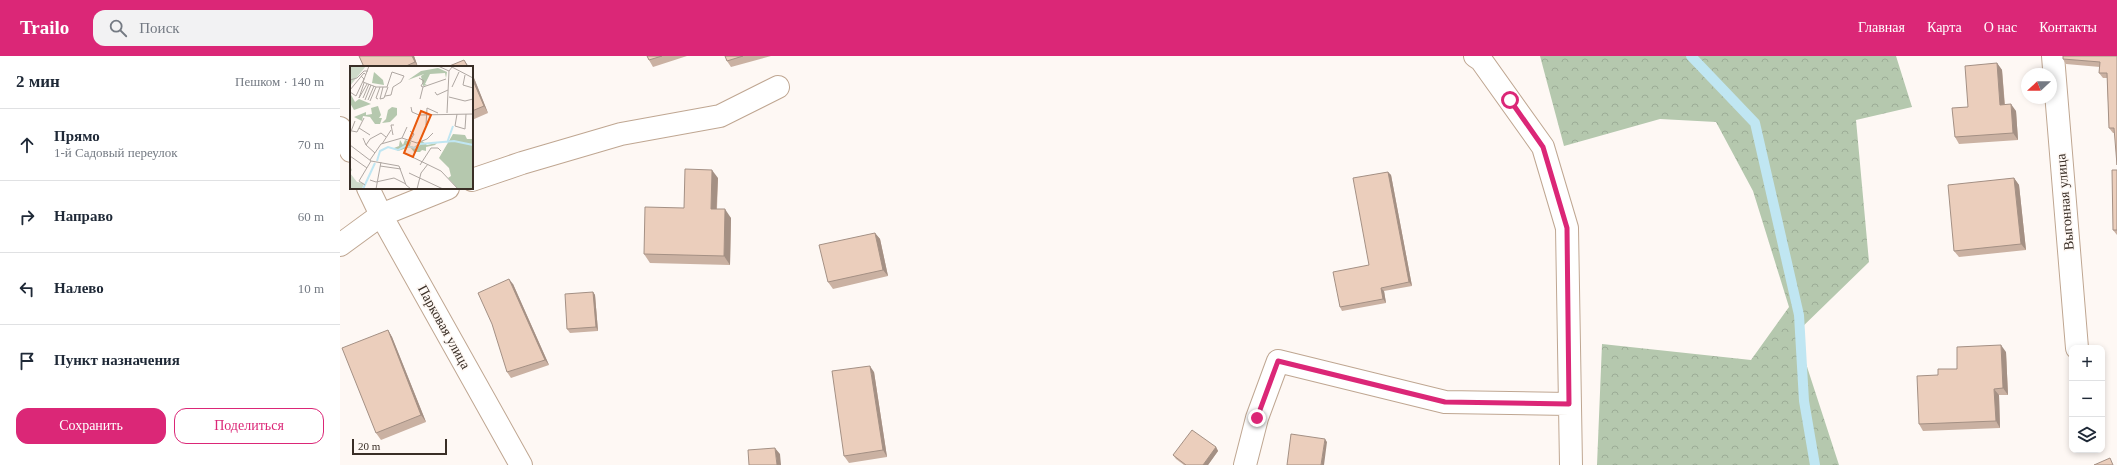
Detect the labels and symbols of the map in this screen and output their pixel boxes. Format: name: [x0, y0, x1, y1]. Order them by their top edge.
inset map: [350, 66, 473, 189]
north arrow: [2021, 68, 2057, 104]
route start: [1501, 91, 1519, 109]
street label: Выгонная улица: [2053, 152, 2077, 251]
street label: Парковая улица: [415, 282, 474, 372]
route end: [1248, 409, 1266, 427]
scale bar: [352, 437, 447, 456]

